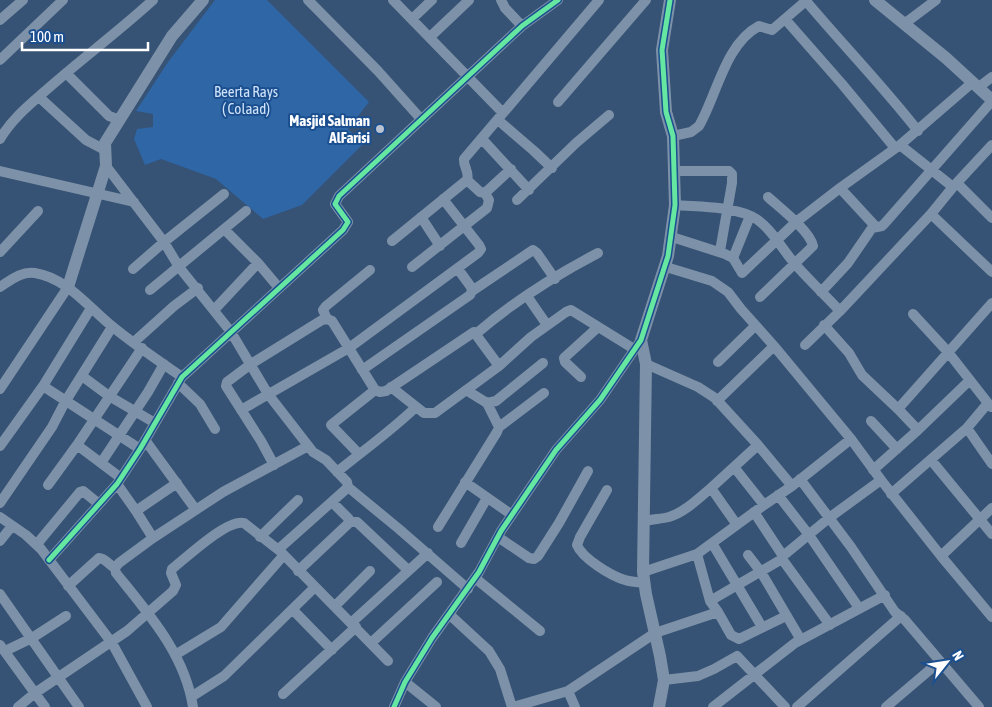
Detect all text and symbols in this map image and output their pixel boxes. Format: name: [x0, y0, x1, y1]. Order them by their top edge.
scale bar: [22, 20, 149, 52]
text: 100 m: [30, 28, 64, 45]
park label: Beerta Rays ( Colaad): [214, 83, 278, 117]
place label: Masjid Salman AlFarisi: [289, 112, 370, 146]
marker: Masjid Salman AlFarisi: [374, 123, 386, 135]
north arrow: [922, 637, 972, 687]
text: N: [949, 648, 967, 663]

